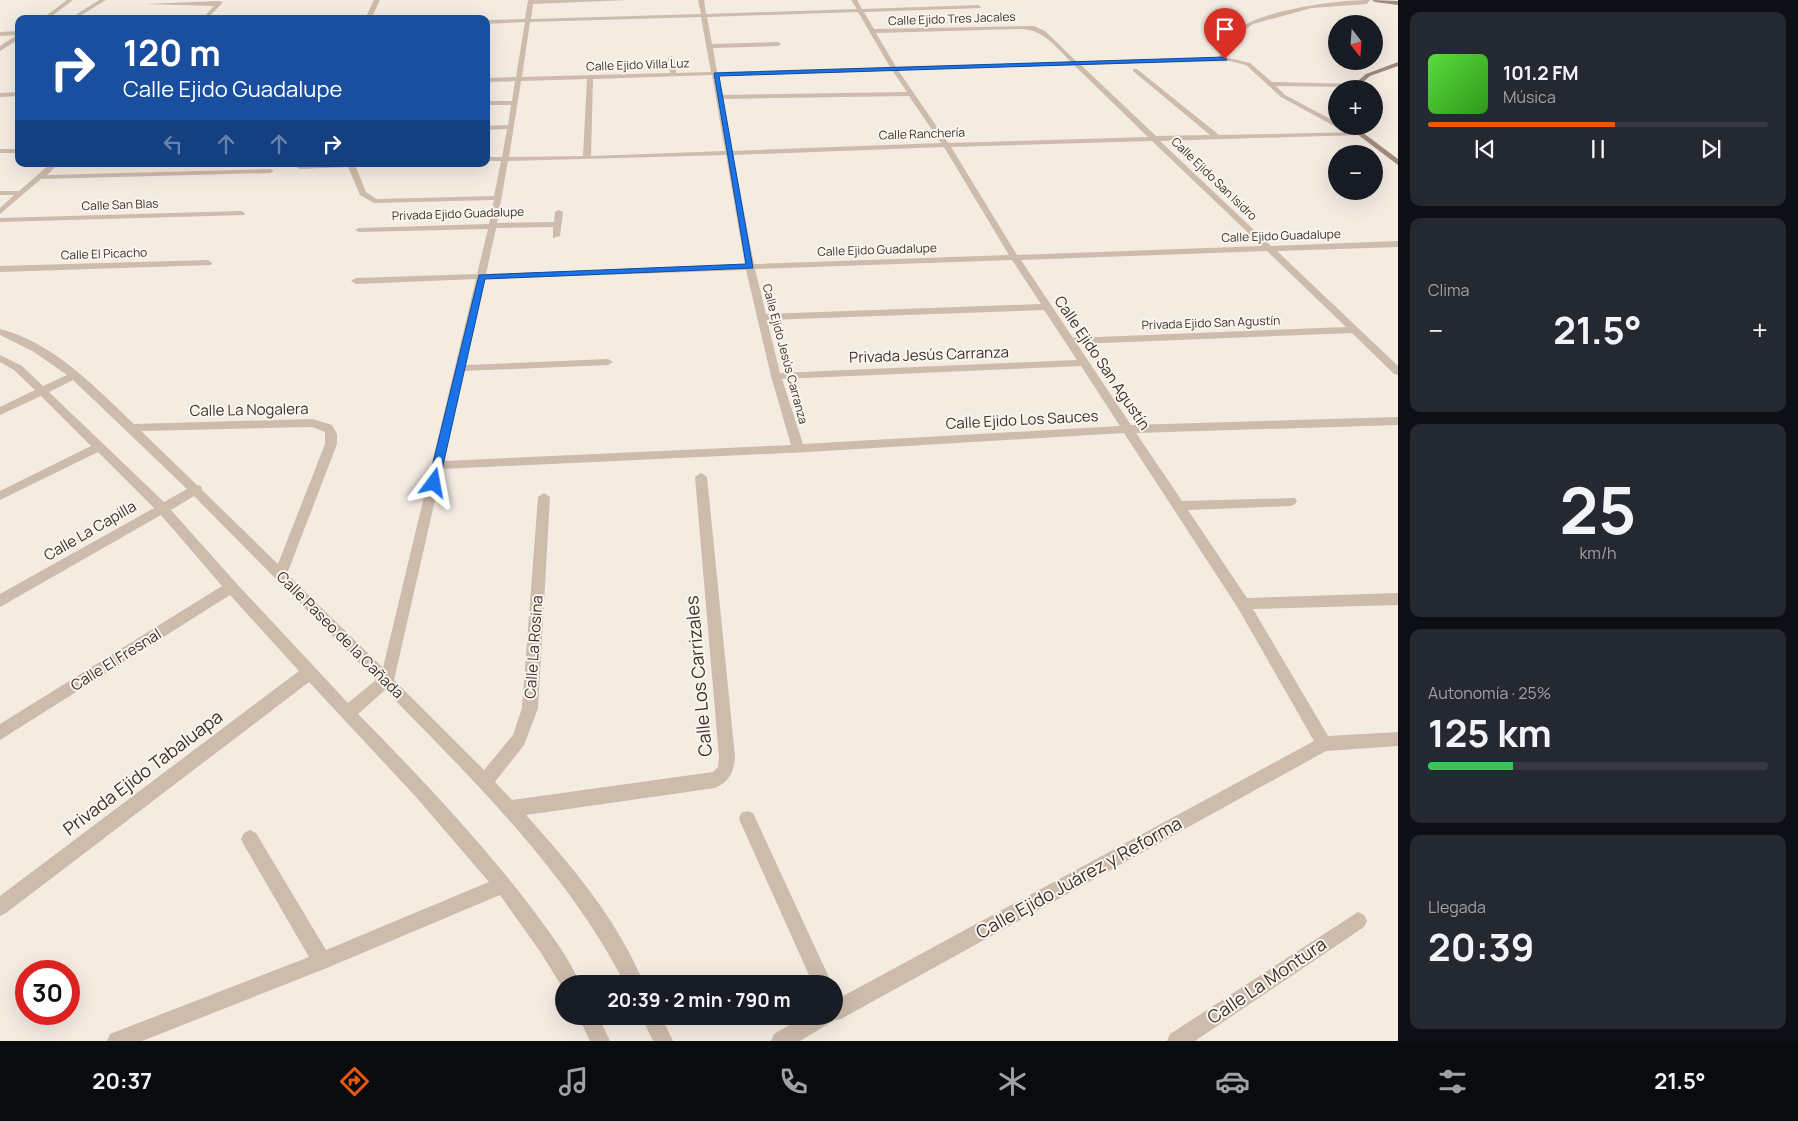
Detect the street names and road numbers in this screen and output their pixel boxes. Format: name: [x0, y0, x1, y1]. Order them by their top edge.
street label: Calle Ejido Tres Jacales: [888, 8, 1016, 29]
street label: Calle Ejido Villa Luz: [586, 54, 690, 75]
street label: Calle Ranchería: [879, 124, 965, 143]
street label: Calle Ejido San Isidro: [1168, 133, 1261, 224]
street label: Calle San Blas: [81, 195, 159, 214]
street label: Privada Ejido Guadalupe: [392, 203, 524, 224]
street label: Calle Ejido Guadalupe: [1221, 225, 1341, 246]
street label: Calle Ejido Guadalupe: [817, 239, 937, 260]
street label: Calle El Picacho: [60, 243, 148, 264]
street label: Calle Ejido Jesús Carranza: [759, 282, 812, 426]
street label: Calle Ejido San Agustín: [1050, 292, 1155, 434]
street label: Privada Ejido San Agustín: [1141, 312, 1281, 333]
street label: Privada Jesús Carranza: [849, 341, 1009, 368]
street label: Calle La Nogalera: [189, 398, 309, 421]
street label: Calle Ejido Los Sauces: [945, 405, 1099, 434]
street label: Calle La Capilla: [40, 496, 140, 566]
street label: Calle Paseo de la Cañada: [272, 566, 409, 703]
street label: Calle La Rosina: [519, 595, 548, 699]
street label: Calle Los Carrizales: [679, 595, 717, 758]
street label: Calle El Fresnal: [66, 623, 165, 696]
street label: Privada Ejido Tabaluapa: [58, 704, 227, 840]
street label: Calle Ejido Juárez y Reforma: [971, 810, 1186, 944]
street label: Calle La Montura: [1202, 931, 1331, 1029]

